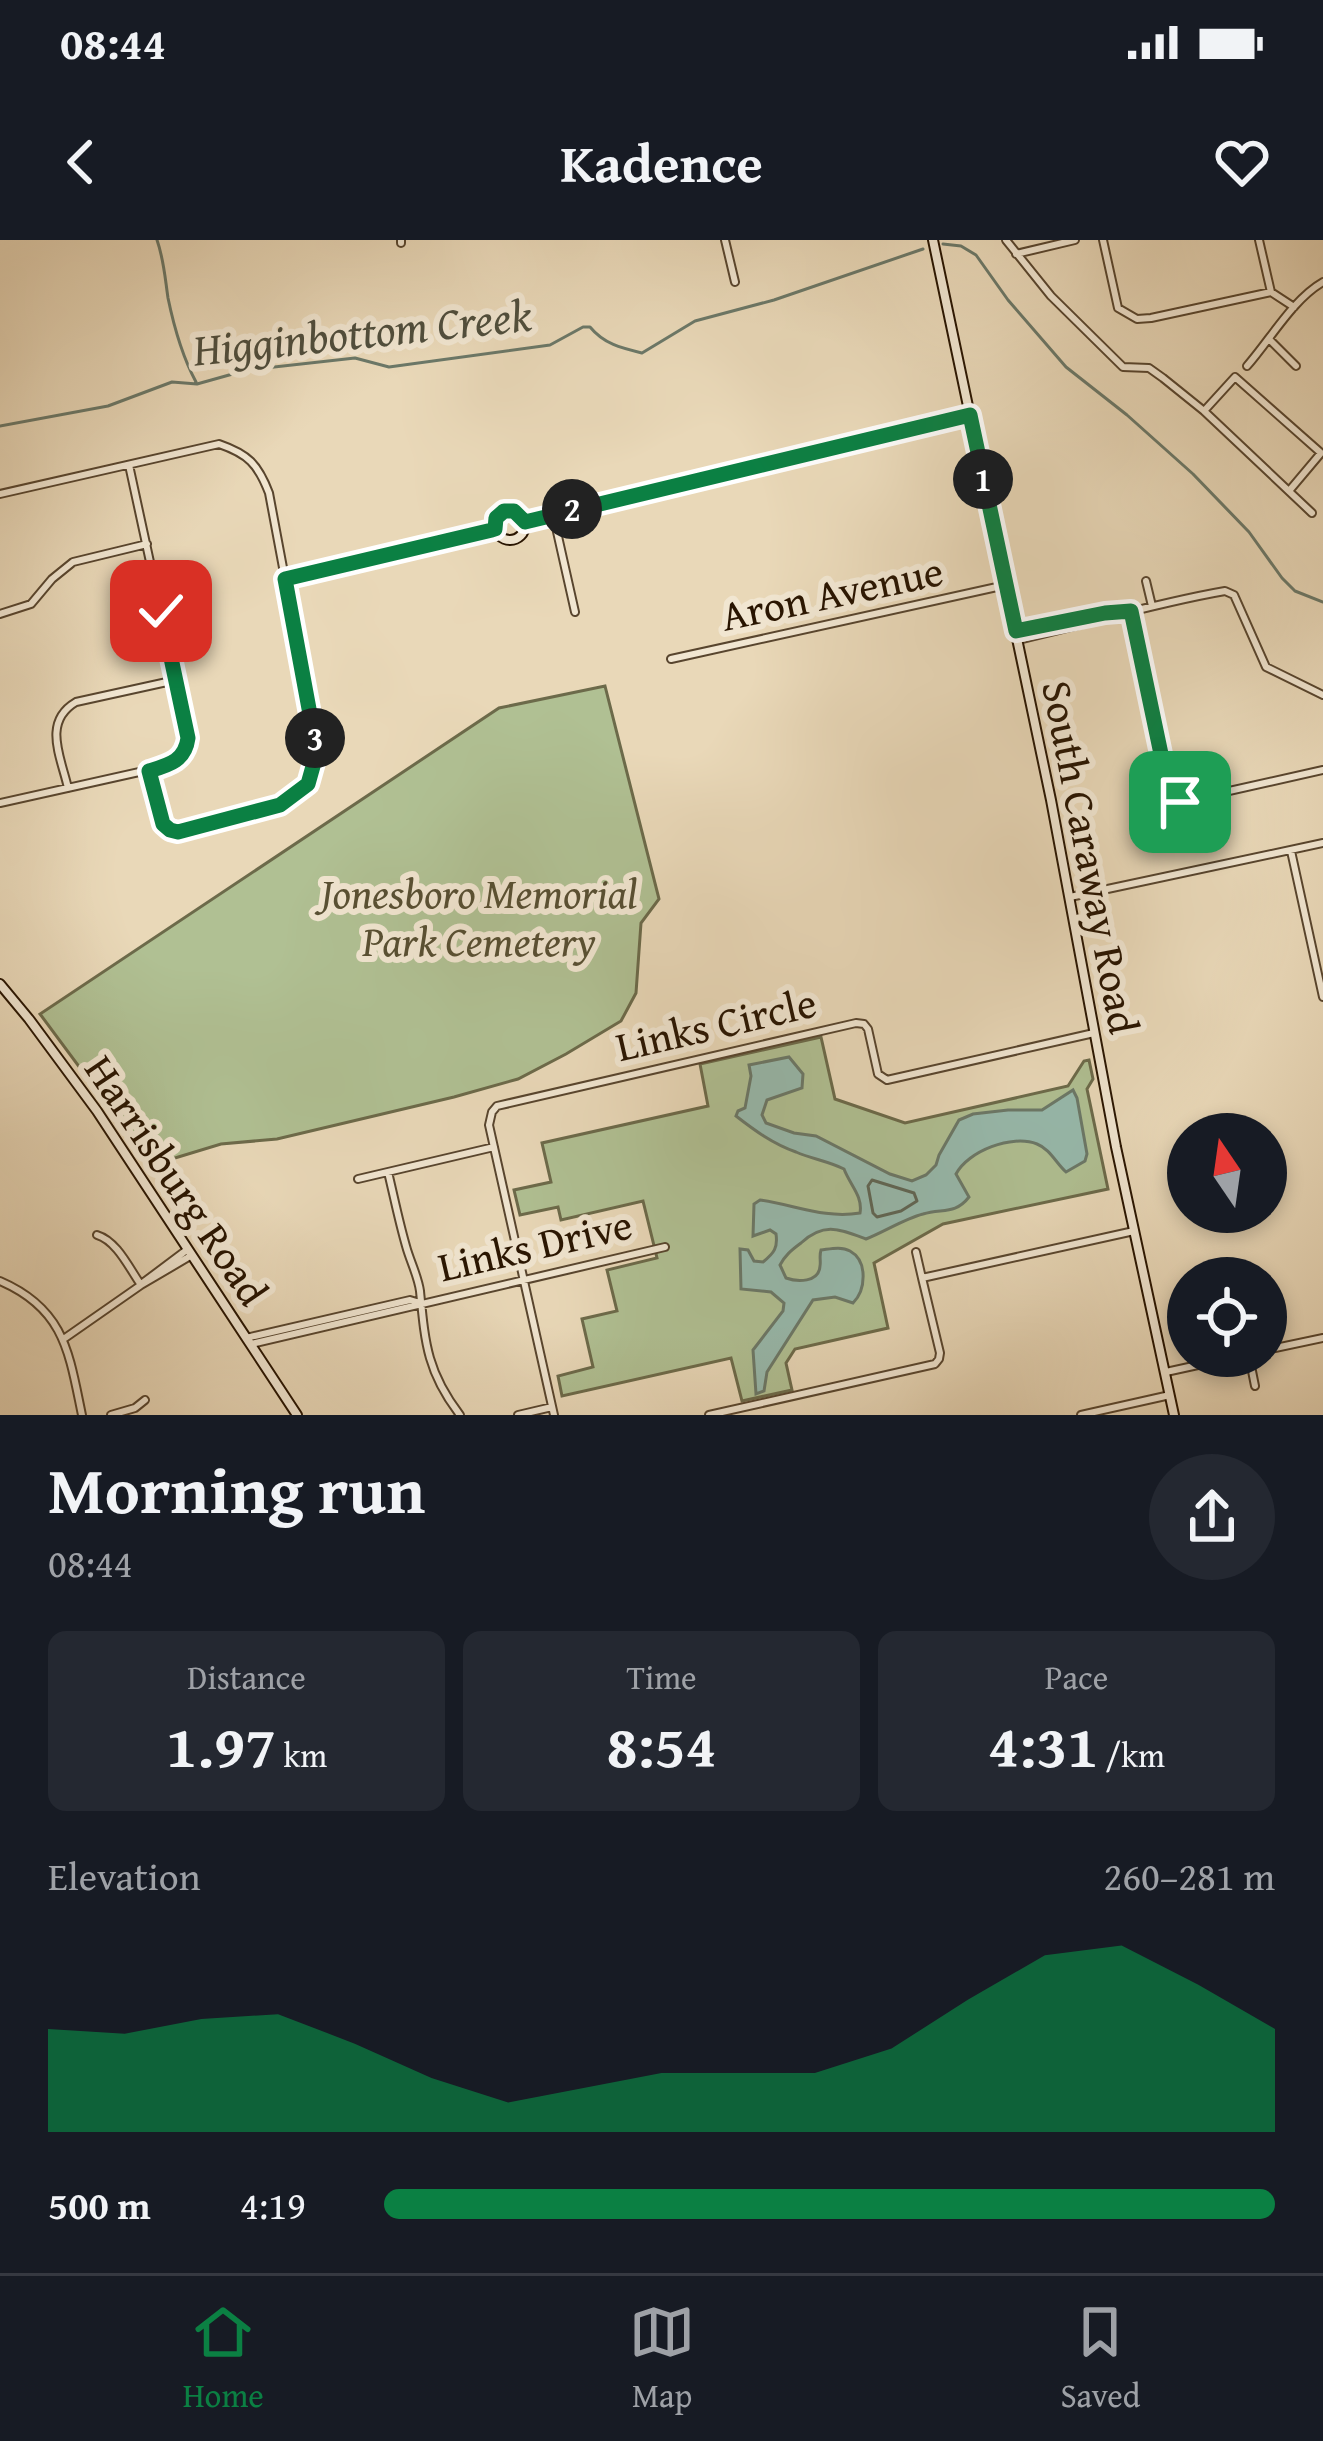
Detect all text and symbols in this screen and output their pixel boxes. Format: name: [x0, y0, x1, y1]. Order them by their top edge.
text: 08:44: [60, 10, 166, 75]
text: Kadence: [560, 123, 763, 202]
icon: back: [48, 129, 114, 195]
icon: heart: [1209, 129, 1275, 195]
water label: Higginbottom Creek: [189, 281, 535, 382]
pin: 1: [953, 449, 1013, 509]
text: 1: [974, 455, 992, 503]
pin: 2: [542, 479, 602, 539]
text: 2: [563, 485, 581, 533]
street label: Aron Avenue: [715, 539, 949, 646]
pin: [110, 560, 212, 662]
icon: check: [128, 578, 194, 644]
street label: South Caraway Road: [1027, 675, 1156, 1039]
pin: 3: [285, 708, 345, 768]
text: 3: [306, 714, 324, 762]
pin: [1129, 751, 1231, 853]
icon: arrive: [1147, 769, 1213, 835]
park label: Jonesboro Memorial Park Cemetery: [315, 862, 637, 971]
street label: Links Circle: [610, 971, 822, 1076]
street label: Harrisburg Road: [71, 1042, 284, 1318]
north arrow: [1167, 1113, 1287, 1233]
map controls: [1167, 1113, 1287, 1377]
street label: Links Drive: [432, 1193, 638, 1296]
button: locate: [1167, 1257, 1287, 1377]
text: Morning run: [48, 1440, 425, 1537]
button: share: [1149, 1454, 1275, 1580]
text: 08:44: [48, 1534, 133, 1591]
text: Distance: [187, 1653, 306, 1701]
text: Time: [626, 1653, 697, 1701]
text: Pace: [1045, 1653, 1108, 1701]
text: 1.97: [166, 1701, 276, 1789]
text: 8:54: [606, 1701, 717, 1789]
text: 4:31: [988, 1701, 1098, 1789]
text: km: [276, 1731, 327, 1779]
text: /km: [1098, 1731, 1165, 1779]
text: Elevation: [48, 1847, 201, 1904]
text: 260–281 m: [1103, 1847, 1275, 1904]
text: 500 m: [48, 2176, 151, 2233]
text: 4:19: [240, 2176, 306, 2233]
tab: Home: [183, 2299, 264, 2419]
tab: Map: [629, 2299, 695, 2419]
tab: Saved: [1060, 2299, 1140, 2419]

